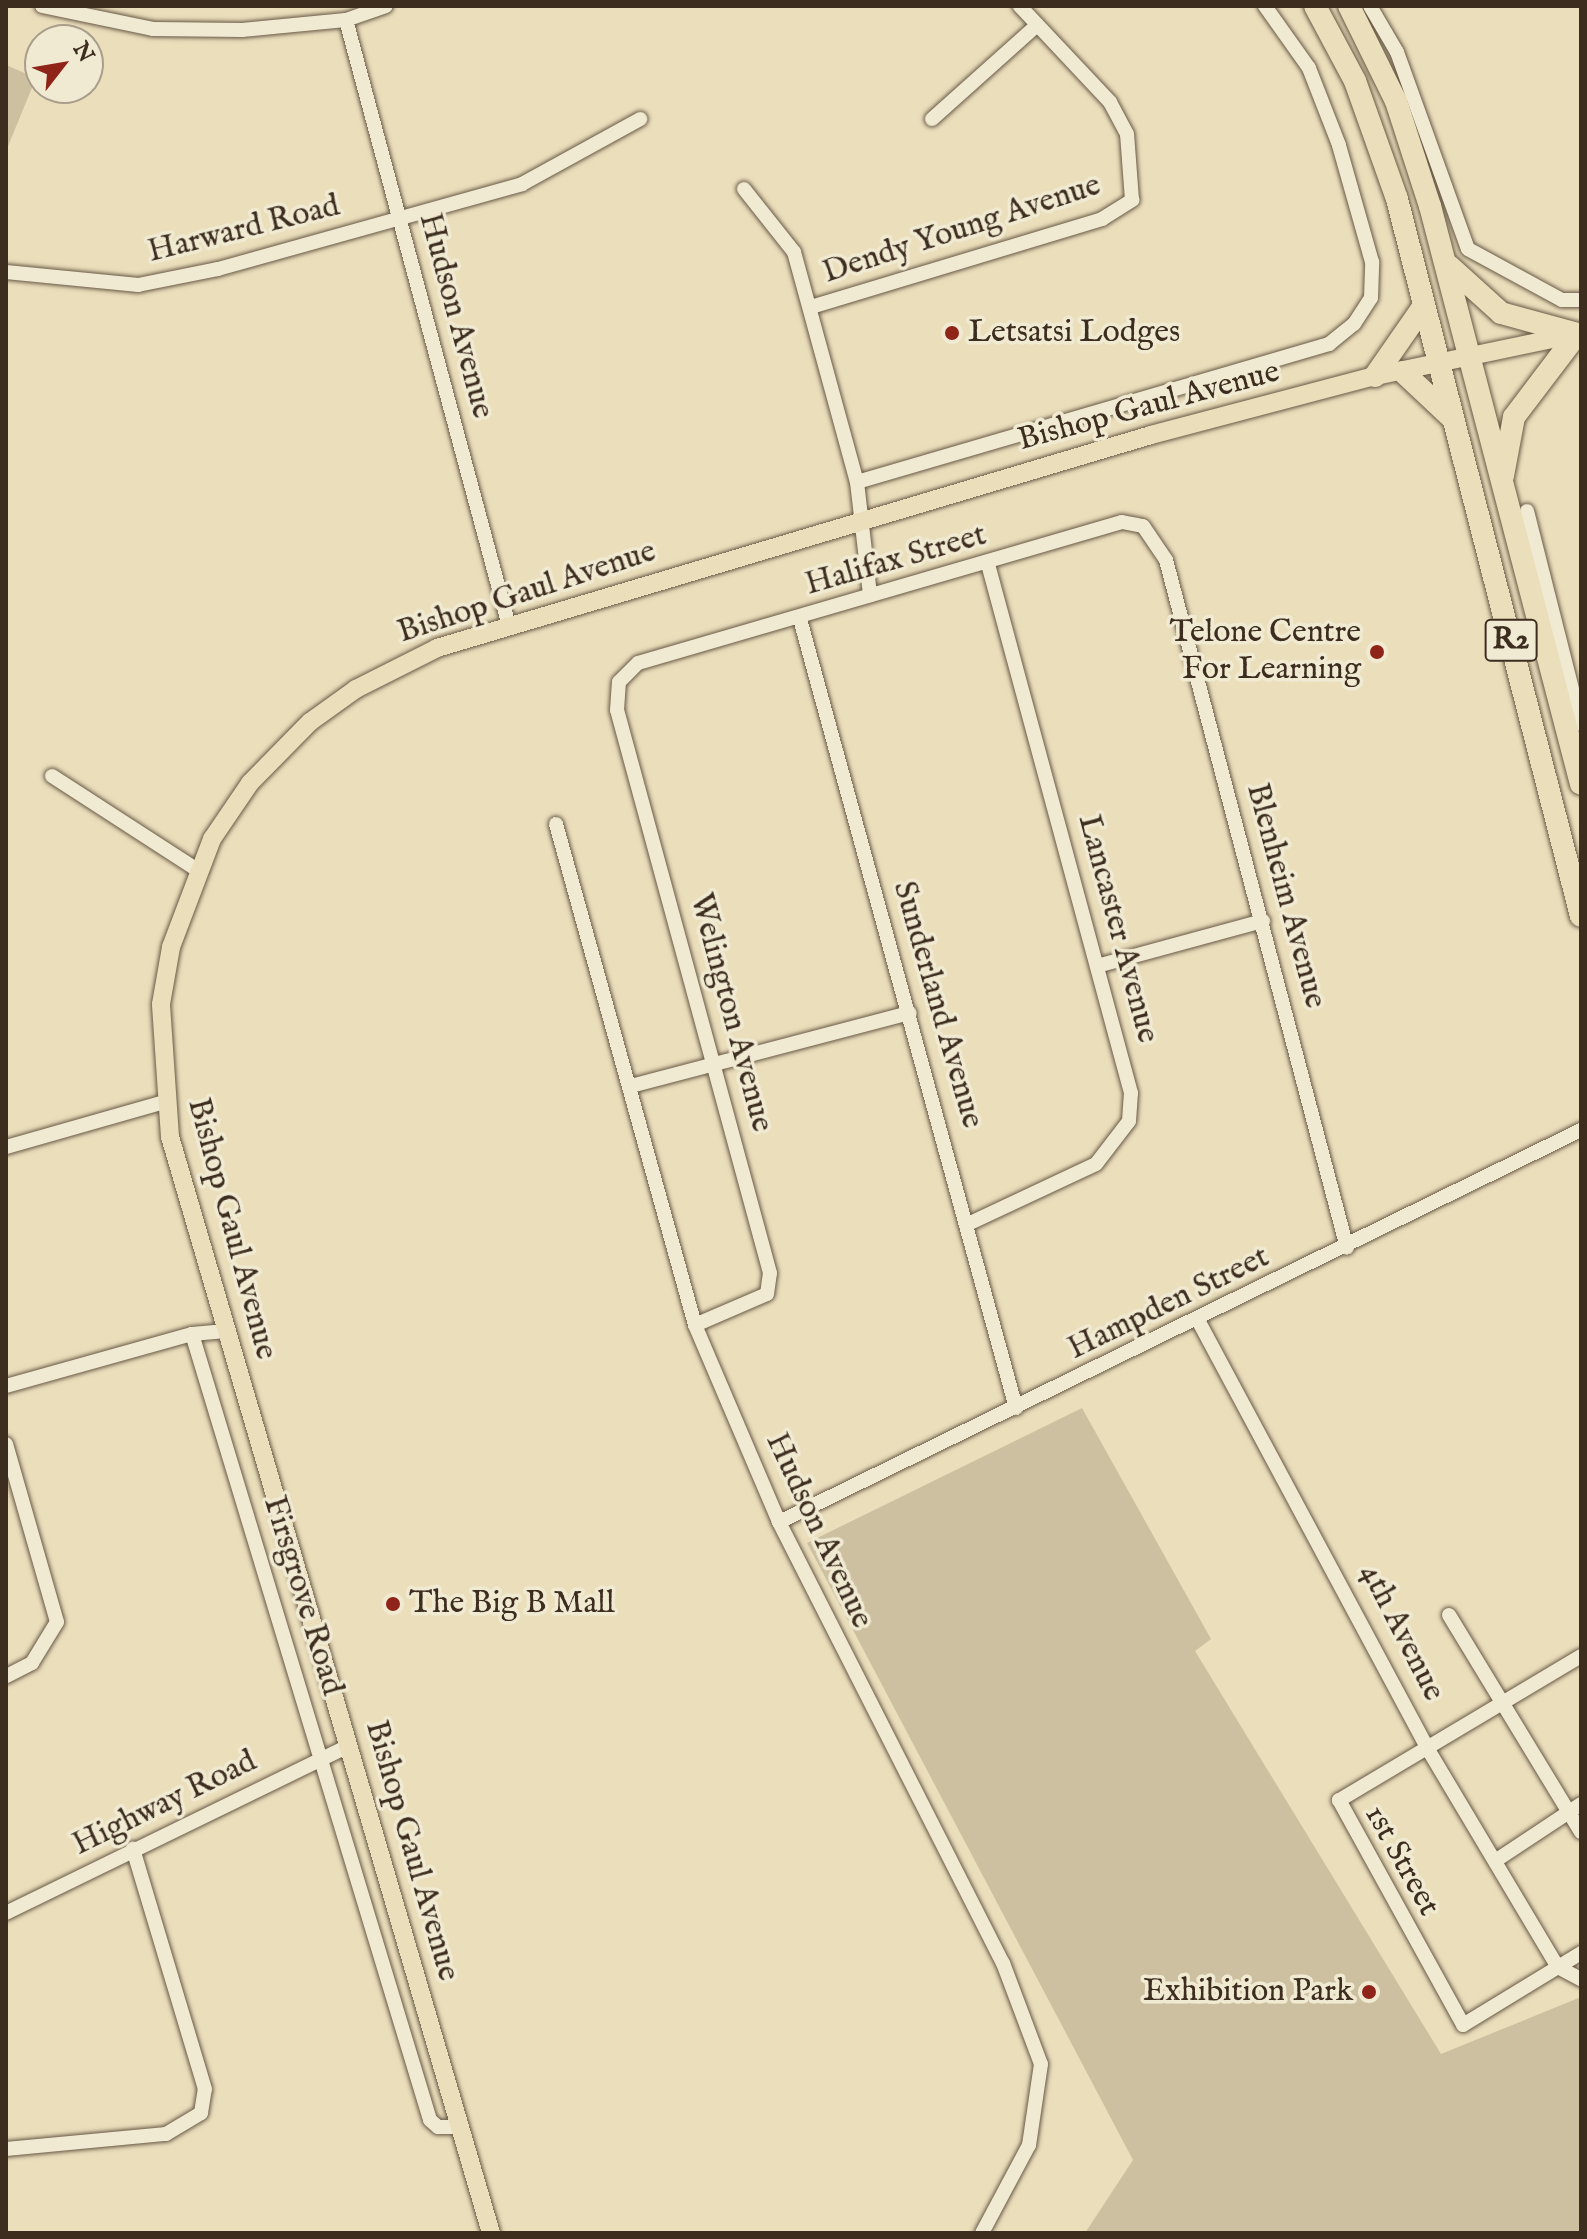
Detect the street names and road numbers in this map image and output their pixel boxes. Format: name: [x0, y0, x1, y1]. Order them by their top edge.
street label: Dendy Young Avenue: [818, 167, 1106, 293]
street label: Harward Road: [144, 188, 344, 272]
street label: Hudson Avenue: [409, 209, 501, 423]
street label: Bishop Gaul Avenue: [1014, 354, 1284, 460]
street label: Halifax Street: [801, 517, 991, 605]
street label: Bishop Gaul Avenue: [393, 533, 661, 653]
road number: R2: [1483, 614, 1539, 666]
street label: Blenheim Avenue: [1237, 779, 1333, 1013]
street label: Lancaster Avenue: [1068, 811, 1166, 1047]
street label: Sunderland Avenue: [883, 877, 991, 1133]
street label: Welington Avenue: [680, 890, 780, 1136]
street label: Bishop Gaul Avenue: [178, 1094, 284, 1364]
street label: Hampden Street: [1062, 1239, 1276, 1369]
street label: Hudson Avenue: [756, 1427, 880, 1635]
street label: Firsgrove Road: [254, 1492, 350, 1700]
street label: 4th Avenue: [1350, 1558, 1452, 1708]
street label: Bishop Gaul Avenue: [355, 1716, 467, 1986]
street label: Highway Road: [67, 1743, 263, 1865]
street label: 1st Street: [1355, 1799, 1447, 1923]

